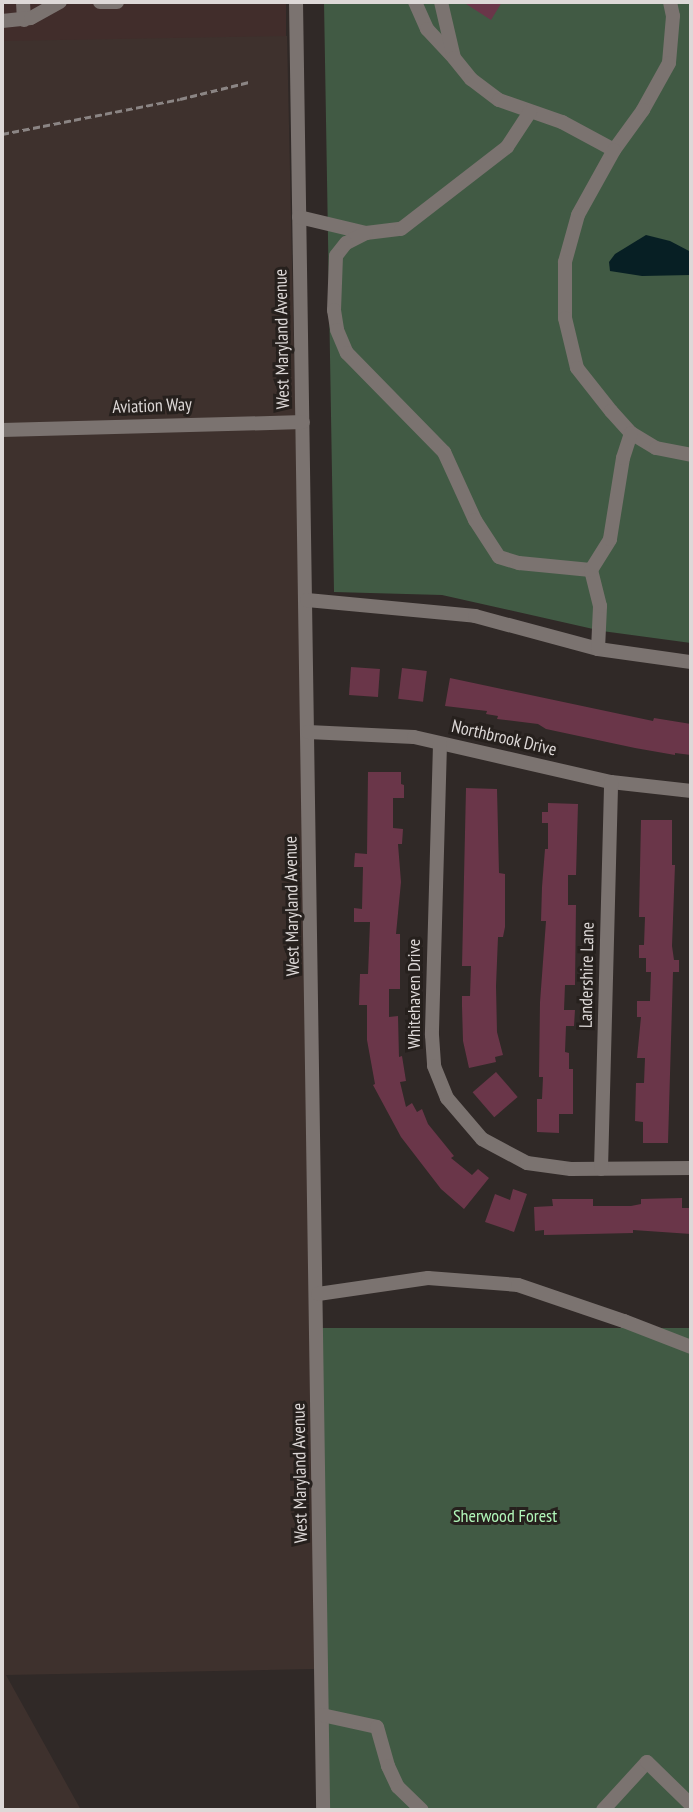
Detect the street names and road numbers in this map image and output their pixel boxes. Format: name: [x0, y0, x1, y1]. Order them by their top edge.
street label: West Maryland Avenue: [270, 269, 294, 409]
street label: Aviation Way: [112, 394, 192, 418]
street label: Northbrook Drive: [449, 715, 559, 761]
street label: West Maryland Avenue: [280, 836, 304, 976]
street label: Landershire Lane: [575, 922, 599, 1028]
street label: Whitehaven Drive: [403, 939, 425, 1049]
street label: West Maryland Avenue: [288, 1403, 312, 1543]

